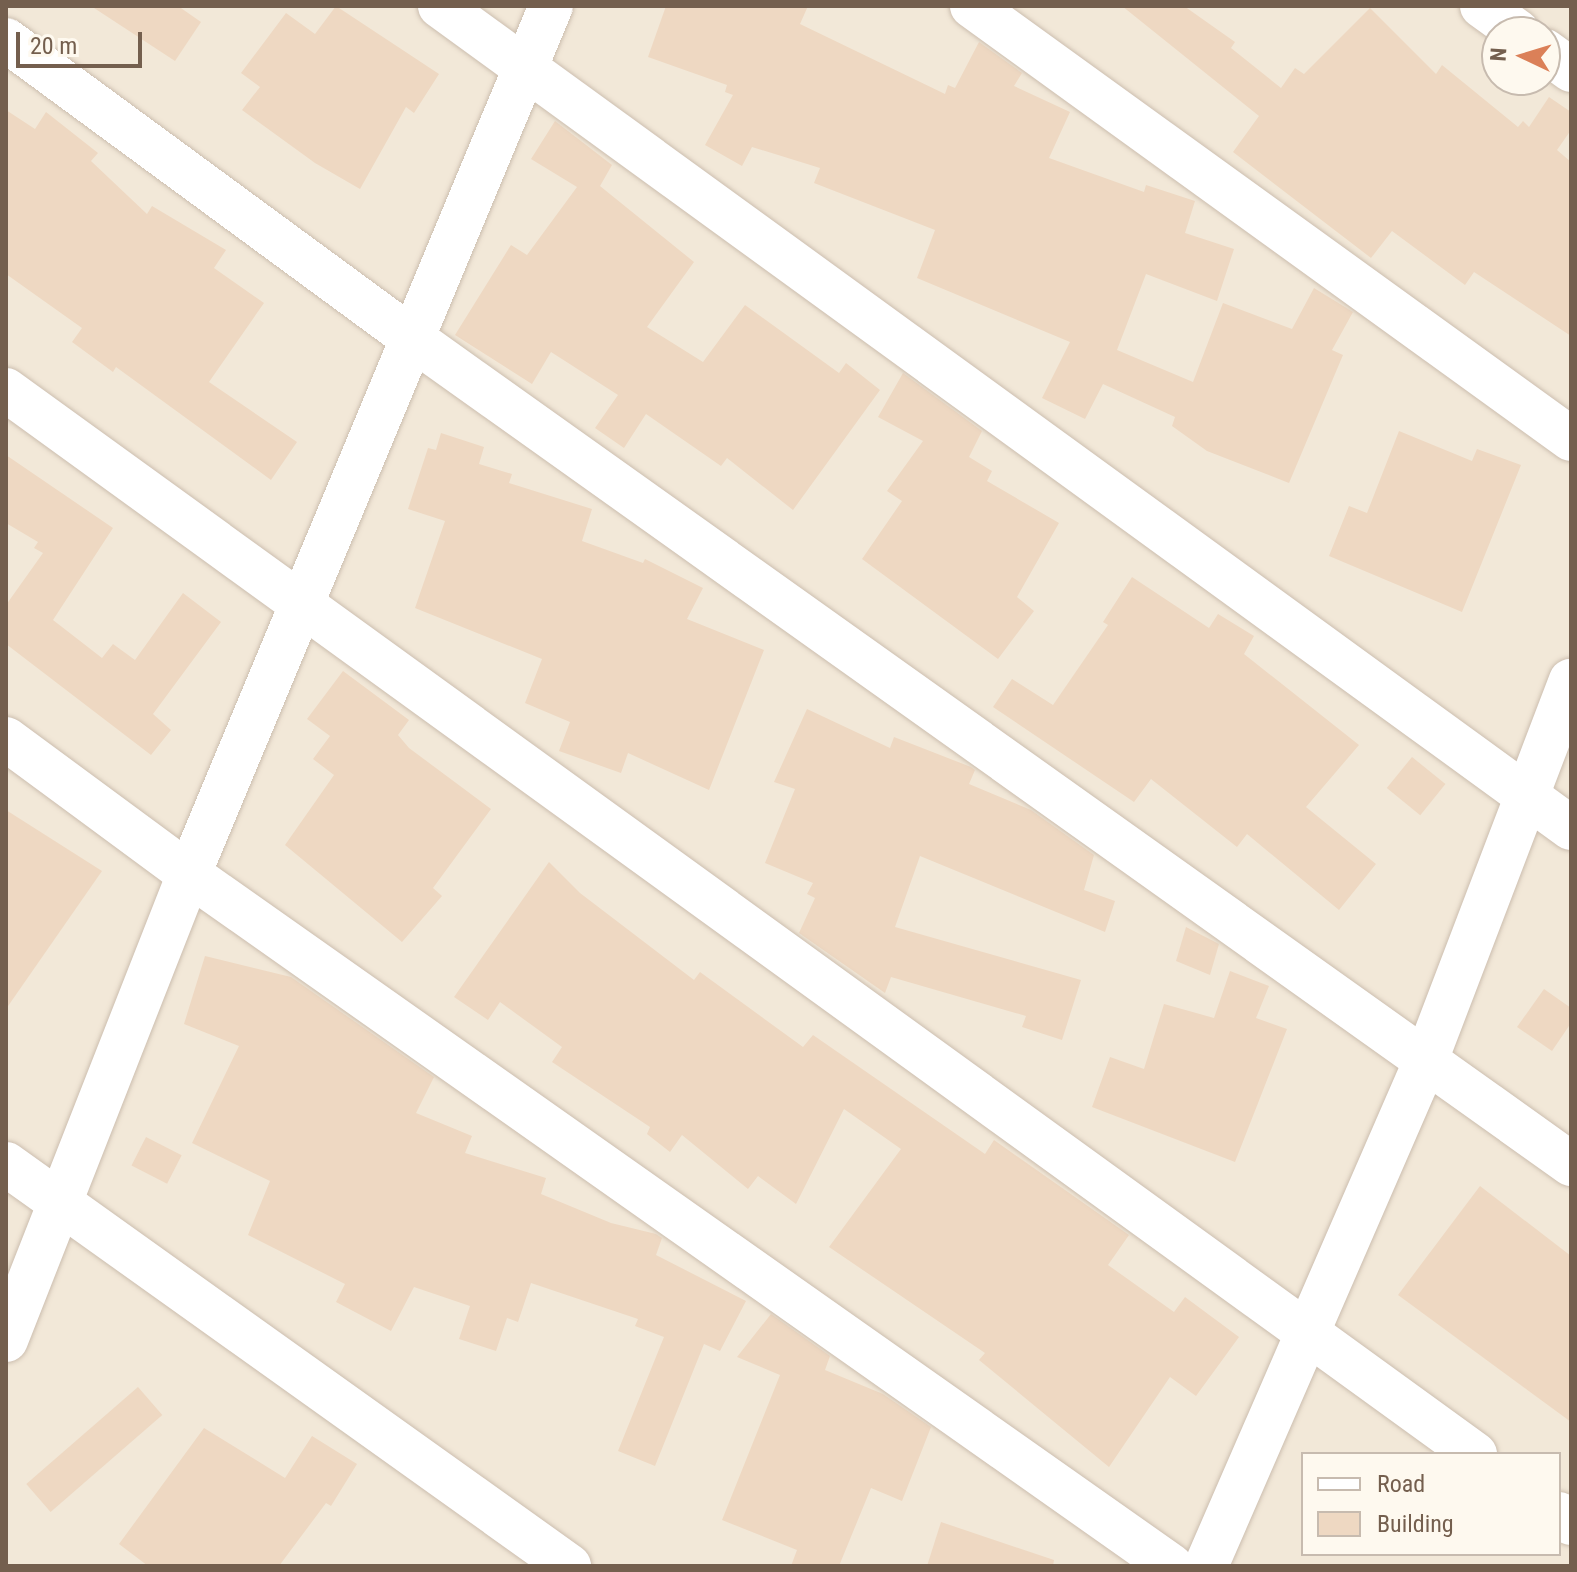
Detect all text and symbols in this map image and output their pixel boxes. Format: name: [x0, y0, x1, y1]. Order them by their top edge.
scale bar: [20, 16, 146, 66]
north arrow: [1481, 16, 1561, 96]
text: 20 m: [30, 32, 77, 60]
text: N: [1486, 47, 1511, 62]
legend: [1301, 1452, 1561, 1556]
text: Road: [1377, 1470, 1425, 1498]
text: Building: [1377, 1510, 1454, 1538]

